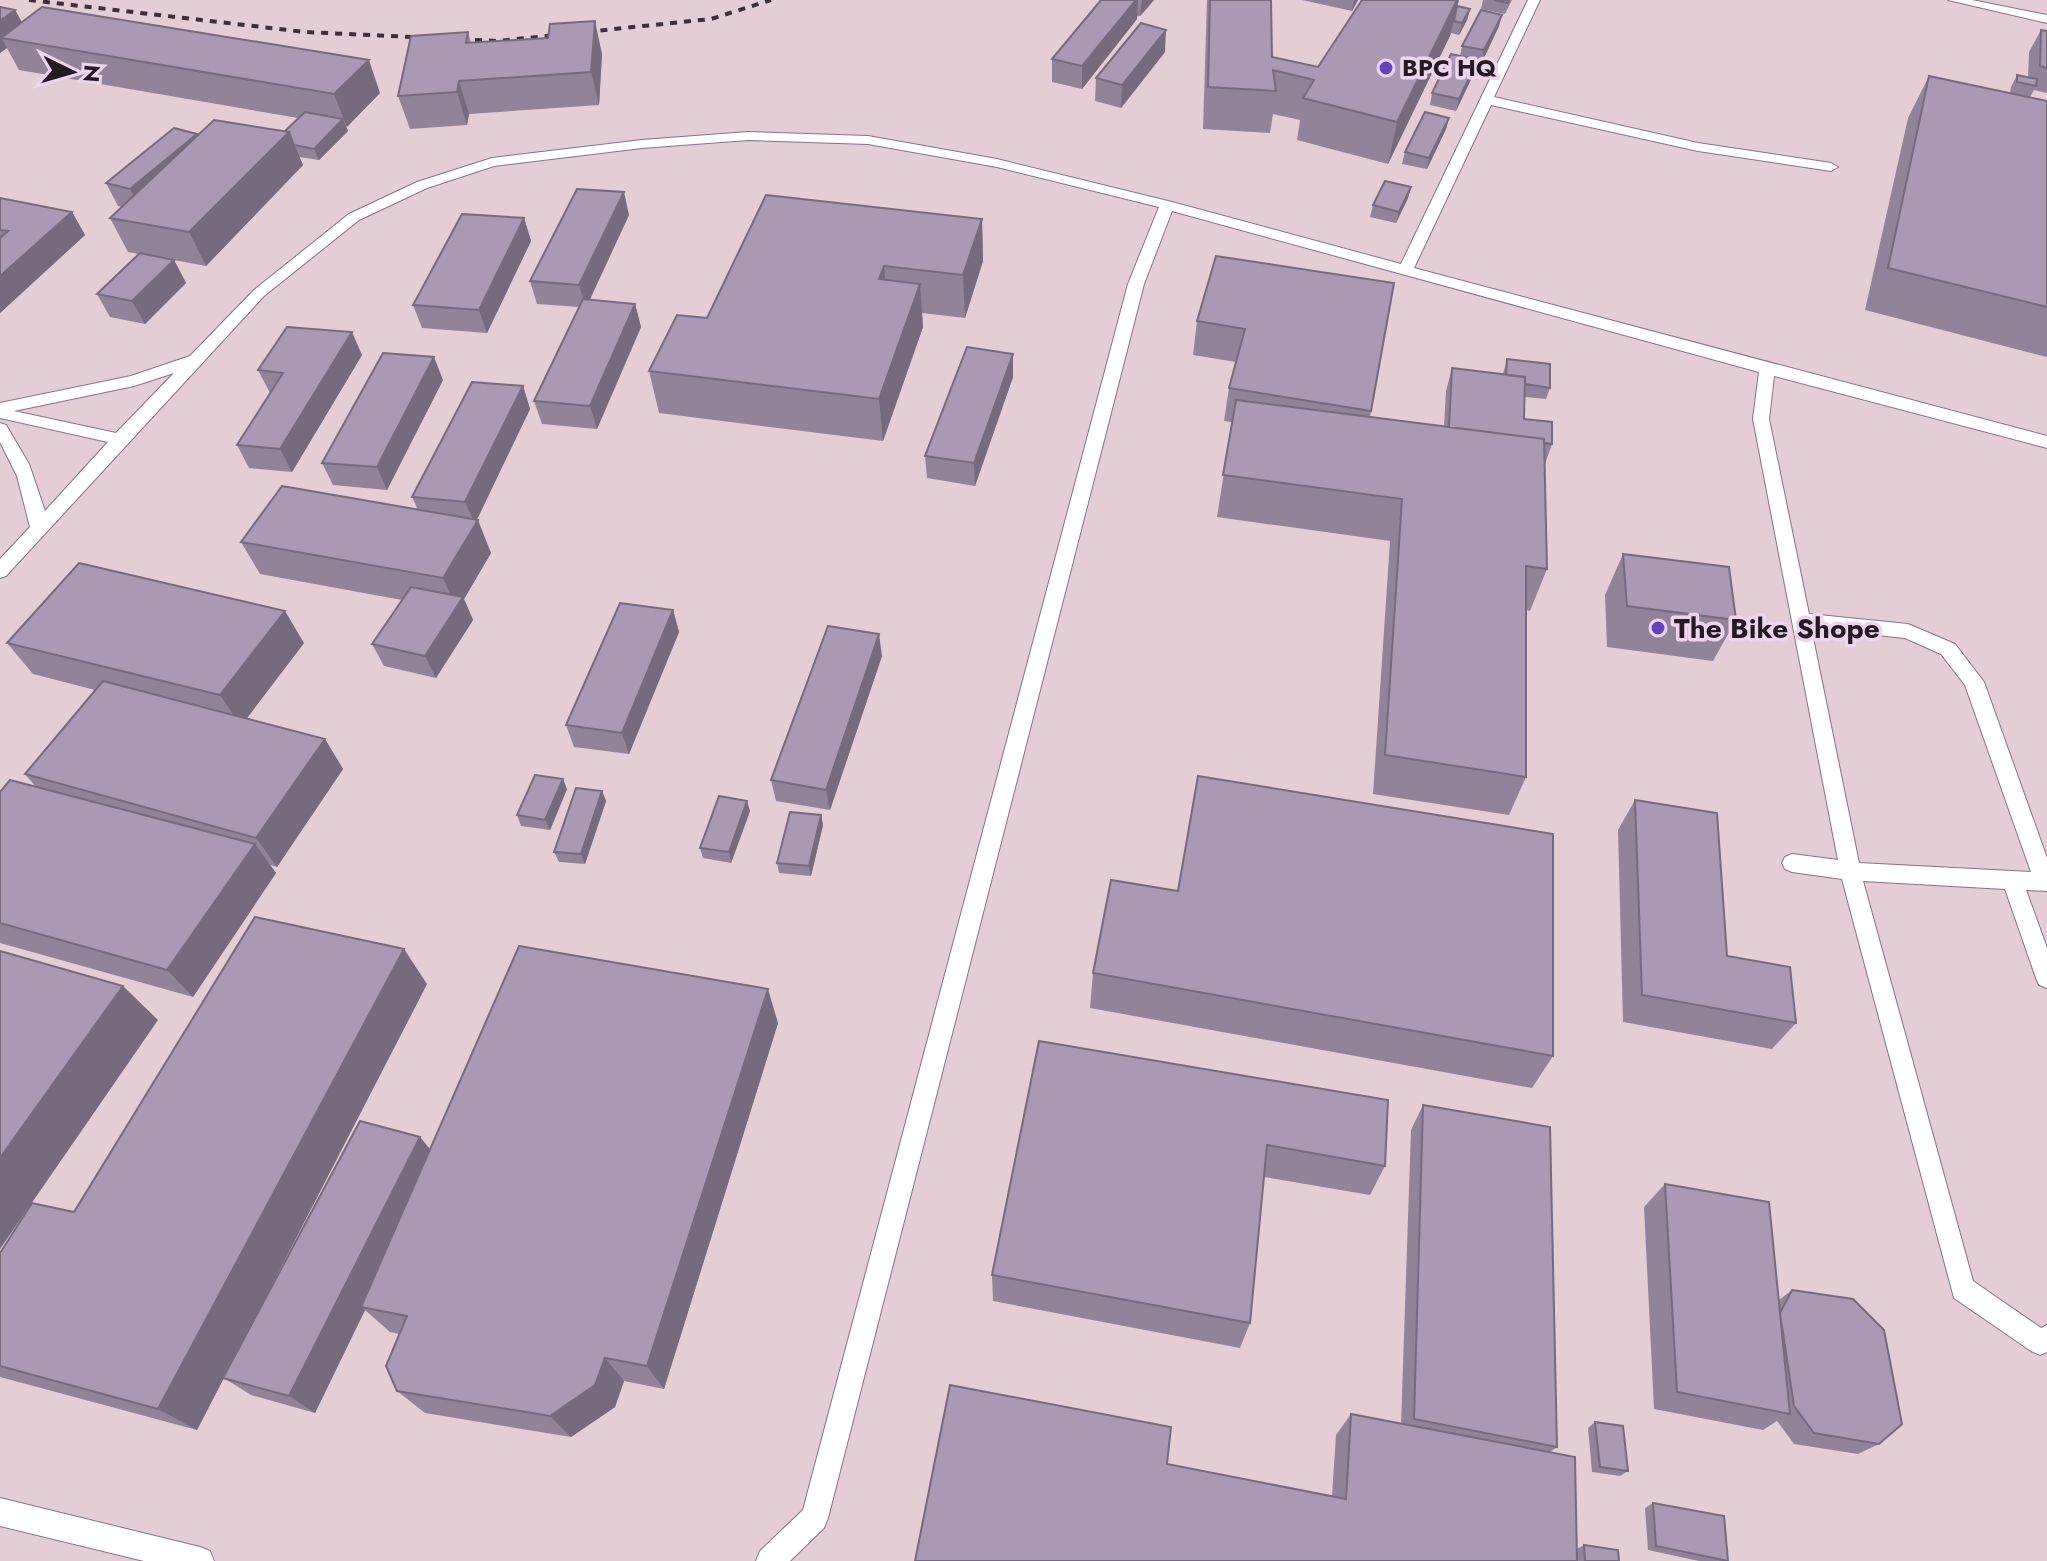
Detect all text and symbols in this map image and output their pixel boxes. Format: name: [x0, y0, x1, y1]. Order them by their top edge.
north arrow: [32, 32, 112, 112]
place label: BPC HQ: [1402, 50, 1497, 85]
marker: BPC HQ: [1377, 59, 1395, 77]
text: N: [75, 64, 109, 84]
place label: The Bike Shope: [1674, 608, 1880, 649]
marker: The Bike Shope: [1649, 619, 1667, 637]

